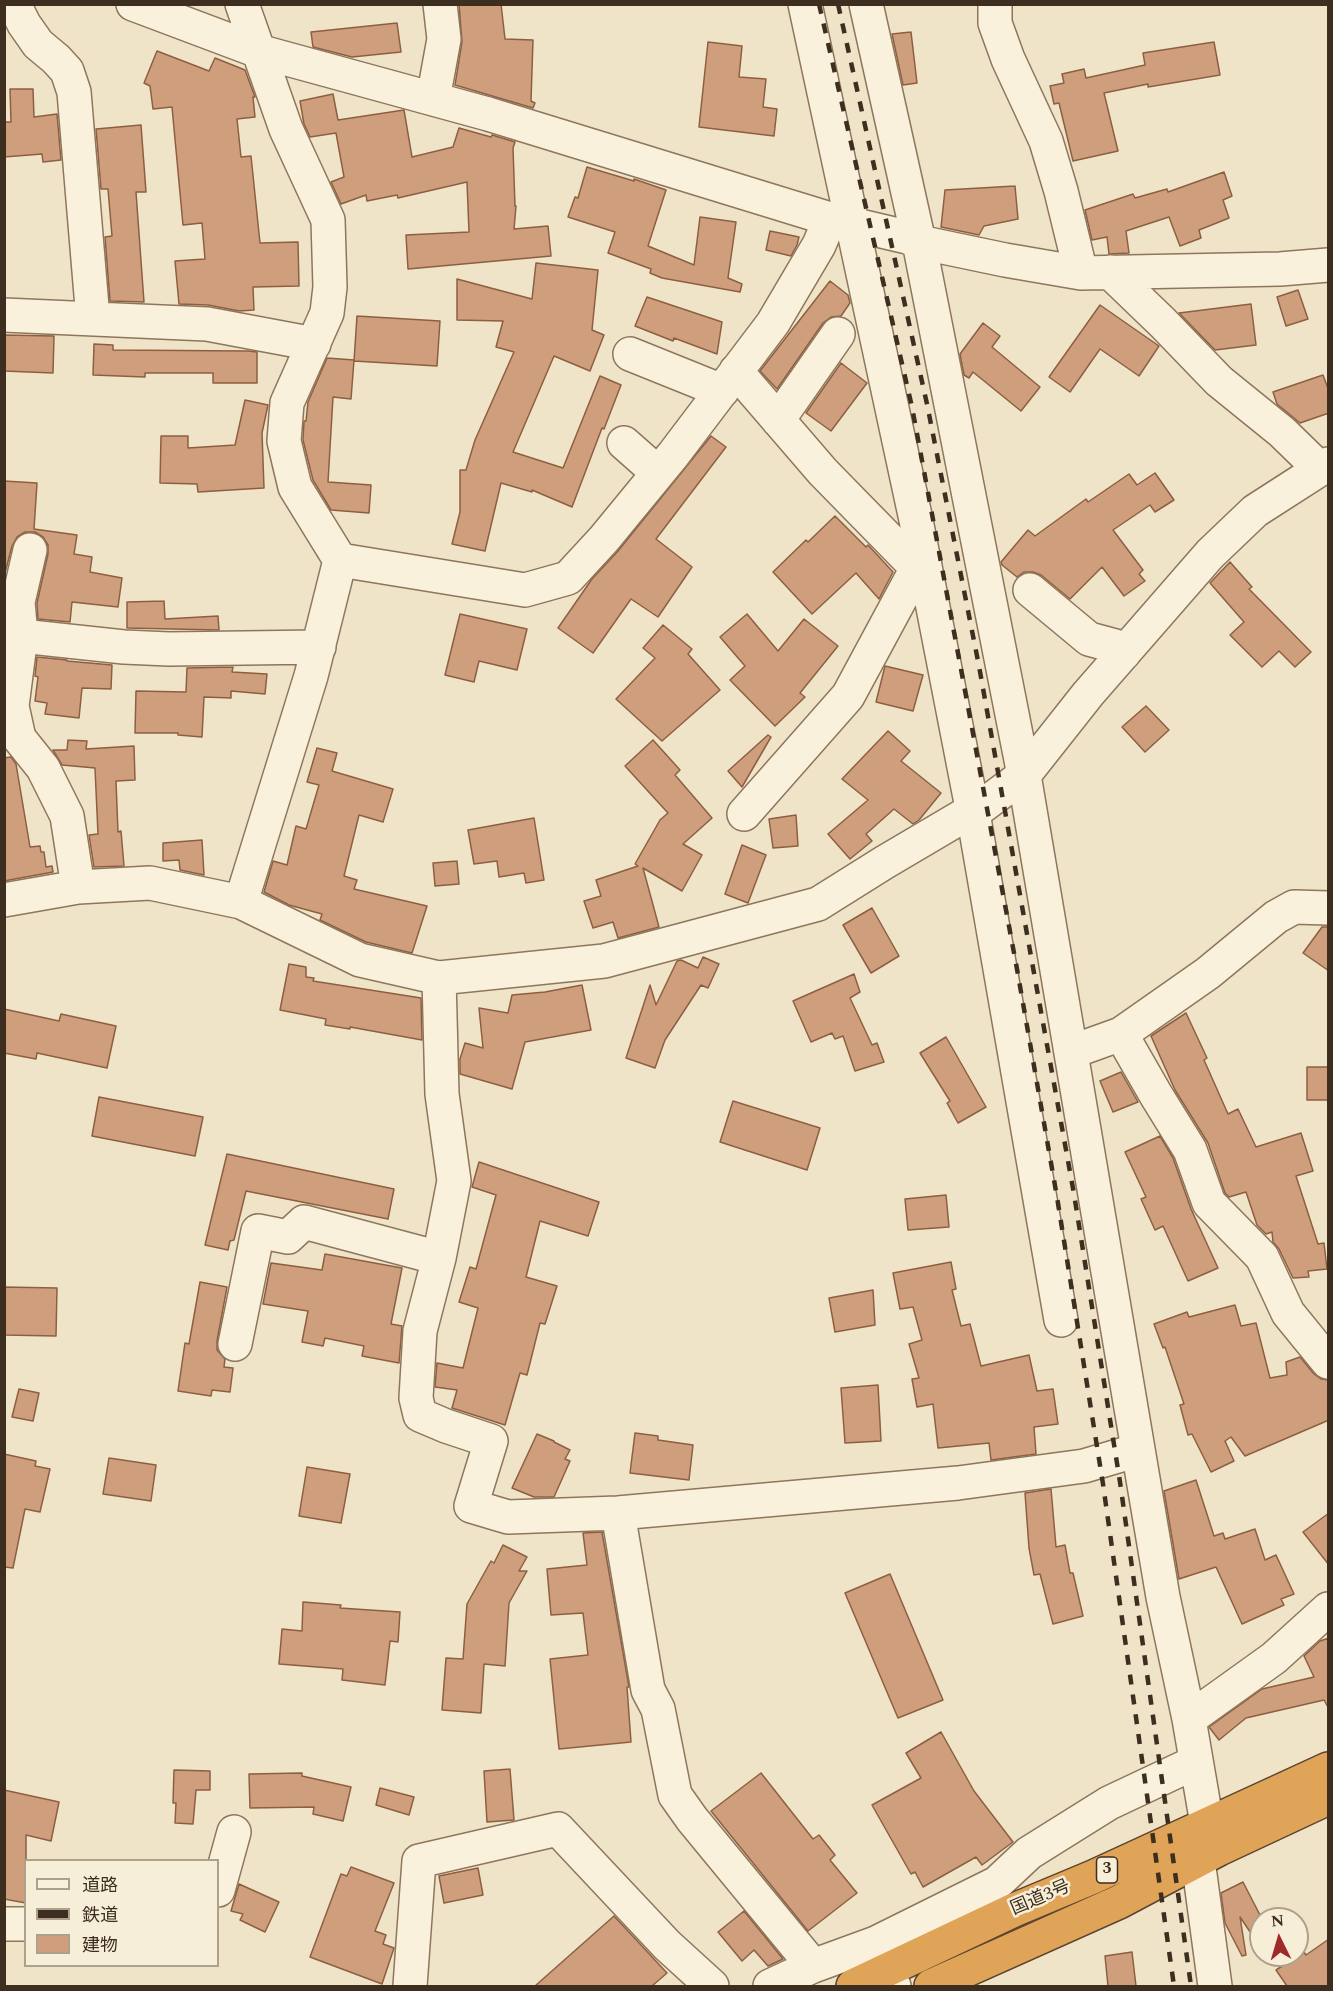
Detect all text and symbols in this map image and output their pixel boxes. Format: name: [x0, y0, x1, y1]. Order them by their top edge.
road number: 3: [1096, 1857, 1118, 1883]
legend: [24, 1859, 219, 1967]
text: 道路: [82, 1872, 118, 1899]
street label: 国道3号: [1008, 1877, 1074, 1921]
text: 鉄道: [82, 1902, 118, 1929]
north arrow: [1249, 1907, 1309, 1967]
text: N: [1270, 1909, 1285, 1934]
text: 建物: [82, 1932, 118, 1959]

